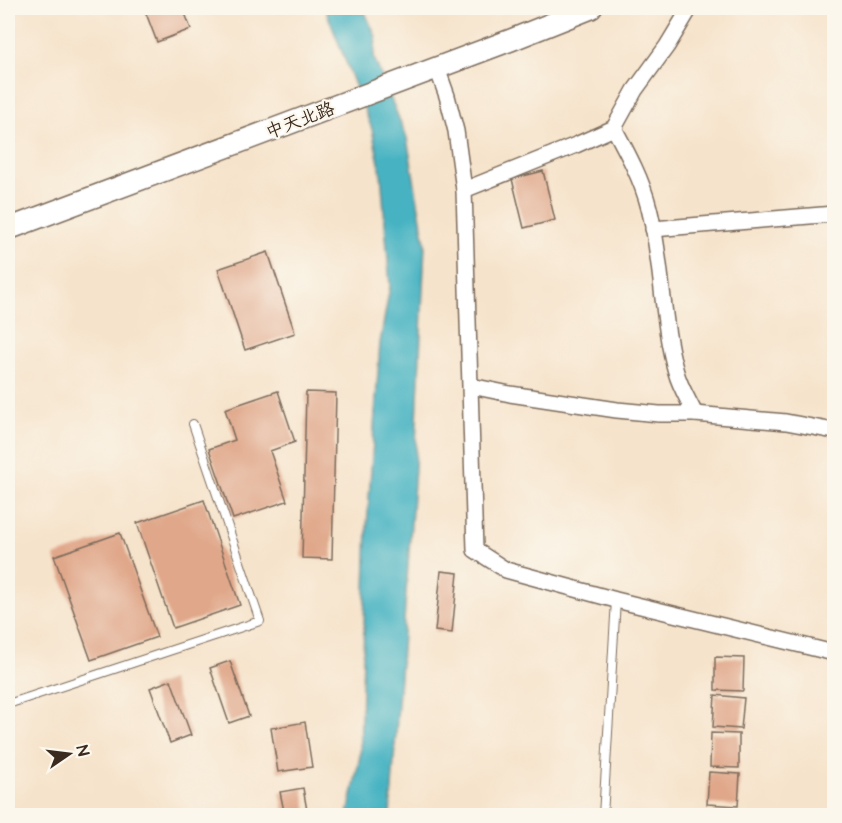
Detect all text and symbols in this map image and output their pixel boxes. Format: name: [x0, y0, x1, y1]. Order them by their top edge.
street label: 中天北路: [262, 96, 338, 145]
north arrow: [39, 724, 99, 784]
text: N: [71, 743, 94, 758]

